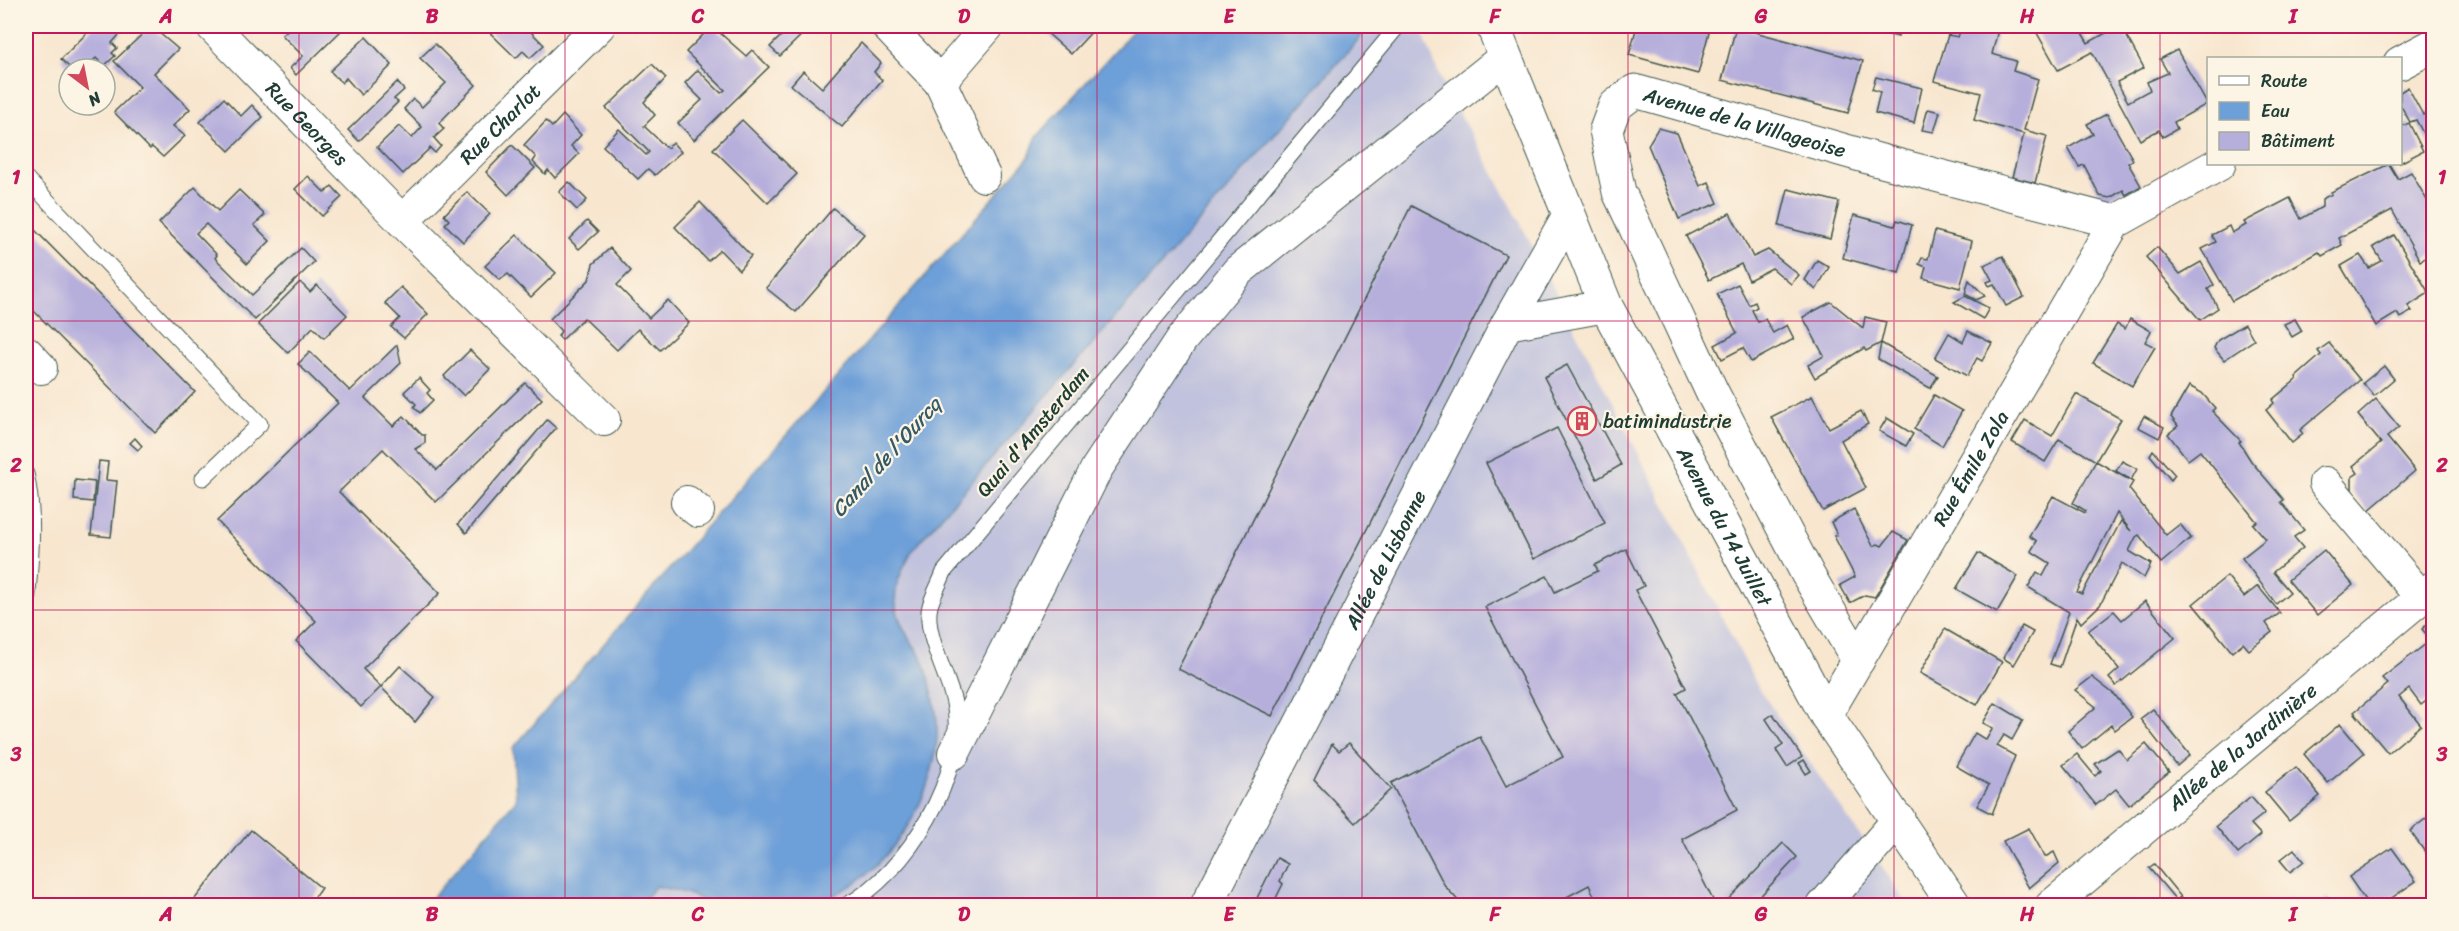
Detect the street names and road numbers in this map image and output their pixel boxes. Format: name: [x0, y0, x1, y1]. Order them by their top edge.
street label: Rue Georges: [257, 73, 357, 175]
street label: Rue Charlot: [451, 75, 550, 173]
street label: Avenue de la Villageoise: [1639, 77, 1850, 168]
street label: Quai d'Amsterdam: [967, 359, 1099, 505]
street label: Rue Émile Zola: [1923, 404, 2018, 533]
street label: Avenue du 14 Juillet: [1667, 439, 1782, 613]
street label: Allée de Lisbonne: [1334, 484, 1436, 637]
street label: Allée de la Jardinière: [2159, 674, 2325, 820]

